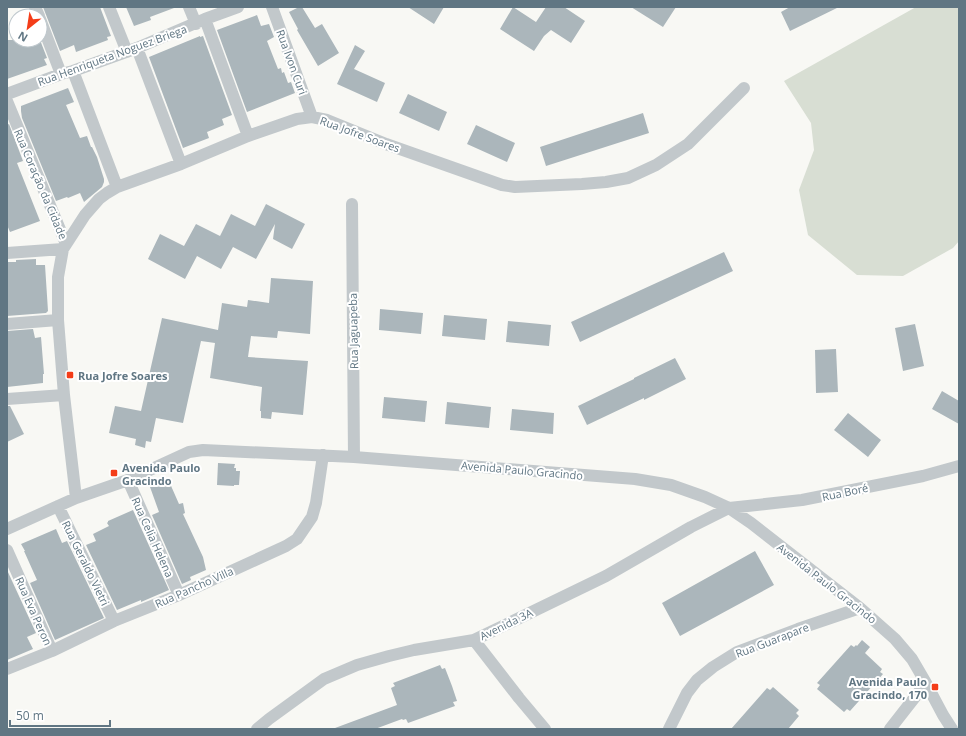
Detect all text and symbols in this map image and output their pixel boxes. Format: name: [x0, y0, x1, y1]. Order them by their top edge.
north arrow: [8, 8, 48, 48]
street label: Rua Henriqueta Noguez Briega: [35, 21, 189, 89]
street label: Rua Ivon Curi: [273, 27, 311, 97]
text: N: [15, 28, 30, 46]
street label: Rua Jofre Soares: [318, 113, 402, 155]
street label: Rua Coração da Cidade: [11, 126, 71, 242]
street label: Rua Jaguapeba: [345, 293, 361, 369]
place label: Rua Jofre Soares: [78, 368, 168, 383]
marker: Rua Jofre Soares: [65, 370, 75, 380]
street label: Avenida Paulo Gracindo: [460, 457, 584, 483]
place label: Avenida Paulo Gracindo: [122, 460, 201, 488]
marker: Avenida Paulo Gracindo: [109, 468, 119, 478]
street label: Rua Boré: [821, 480, 869, 504]
street label: Rua Celia Helena: [129, 495, 177, 579]
street label: Rua Geraldo Vietri: [59, 518, 113, 608]
street label: Avenida Paulo Gracindo: [774, 539, 880, 627]
street label: Rua Pancho Villa: [152, 563, 236, 611]
street label: Rua Eva Peron: [12, 574, 56, 648]
street label: Avenida 3A: [477, 605, 535, 643]
street label: Rua Guarapare: [733, 619, 811, 661]
place label: Avenida Paulo Gracindo, 170: [849, 674, 927, 702]
marker: Avenida Paulo Gracindo, 170: [930, 682, 940, 692]
scale bar: [10, 702, 110, 728]
text: 50 m: [16, 707, 44, 724]

